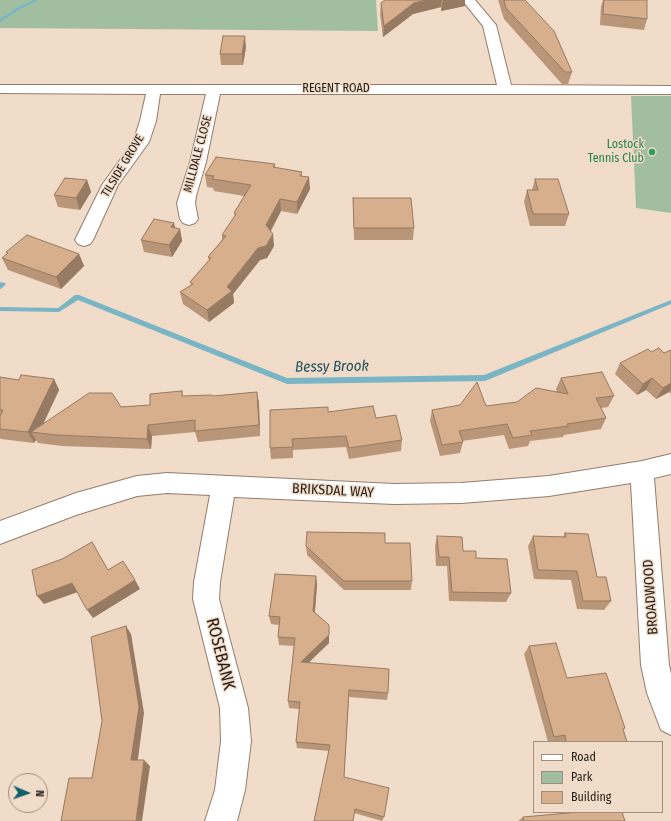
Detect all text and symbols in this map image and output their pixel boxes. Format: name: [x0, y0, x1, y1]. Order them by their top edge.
street label: REGENT ROAD: [302, 82, 370, 96]
street label: MILLDALE CLOSE: [181, 114, 215, 194]
street label: TILSIDE GROVE: [99, 132, 147, 200]
place label: Lostock Tennis Club: [588, 138, 644, 166]
marker: Lostock Tennis Club: [647, 147, 657, 157]
water label: Bessy Brook: [295, 357, 369, 377]
street label: BRIKSDAL WAY: [292, 480, 374, 502]
street label: BROADWOOD: [640, 559, 662, 635]
street label: ROSEBANK: [201, 616, 239, 692]
legend: [533, 741, 663, 813]
text: Road: [571, 750, 596, 764]
text: Park: [571, 770, 592, 784]
north arrow: [8, 773, 48, 813]
text: N: [33, 790, 46, 797]
text: Building: [571, 790, 611, 804]

